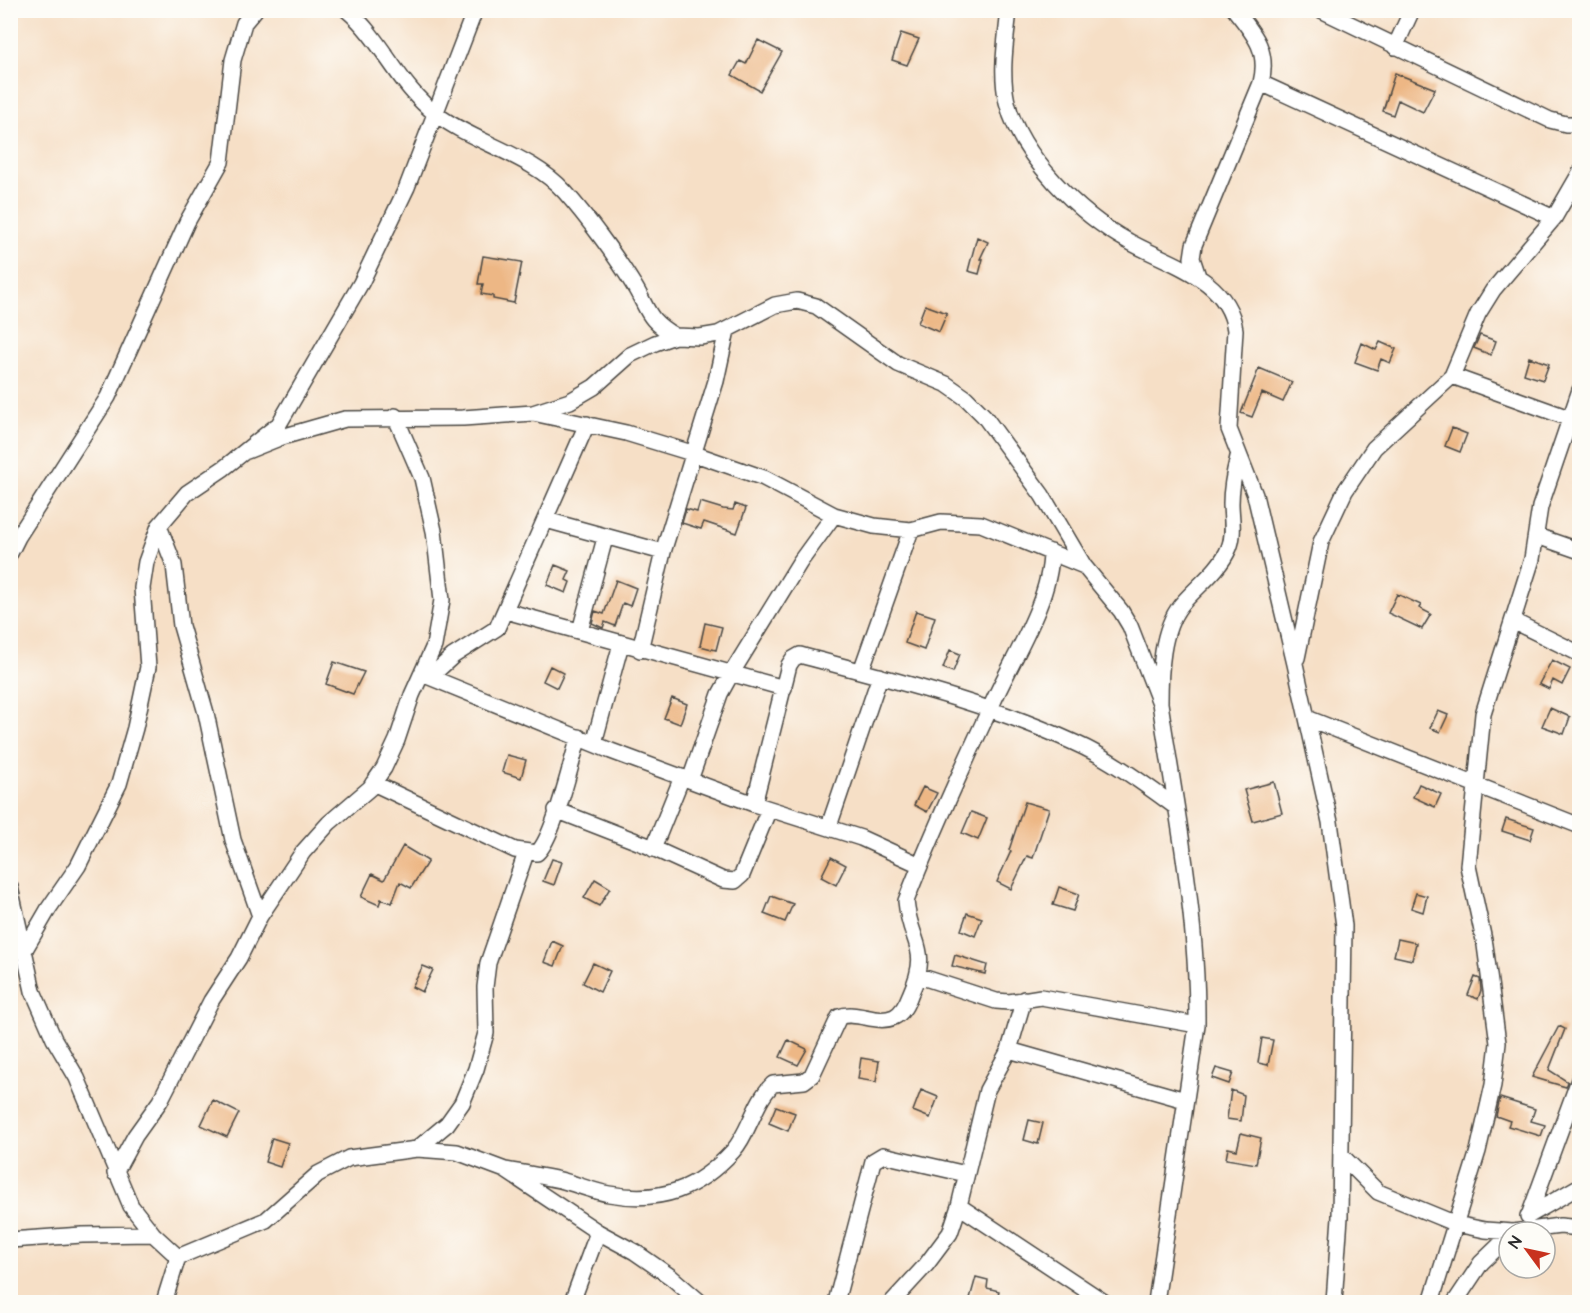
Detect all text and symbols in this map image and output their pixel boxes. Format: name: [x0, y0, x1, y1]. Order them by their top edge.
north arrow: [1497, 1220, 1557, 1280]
text: N: [1503, 1232, 1527, 1253]

